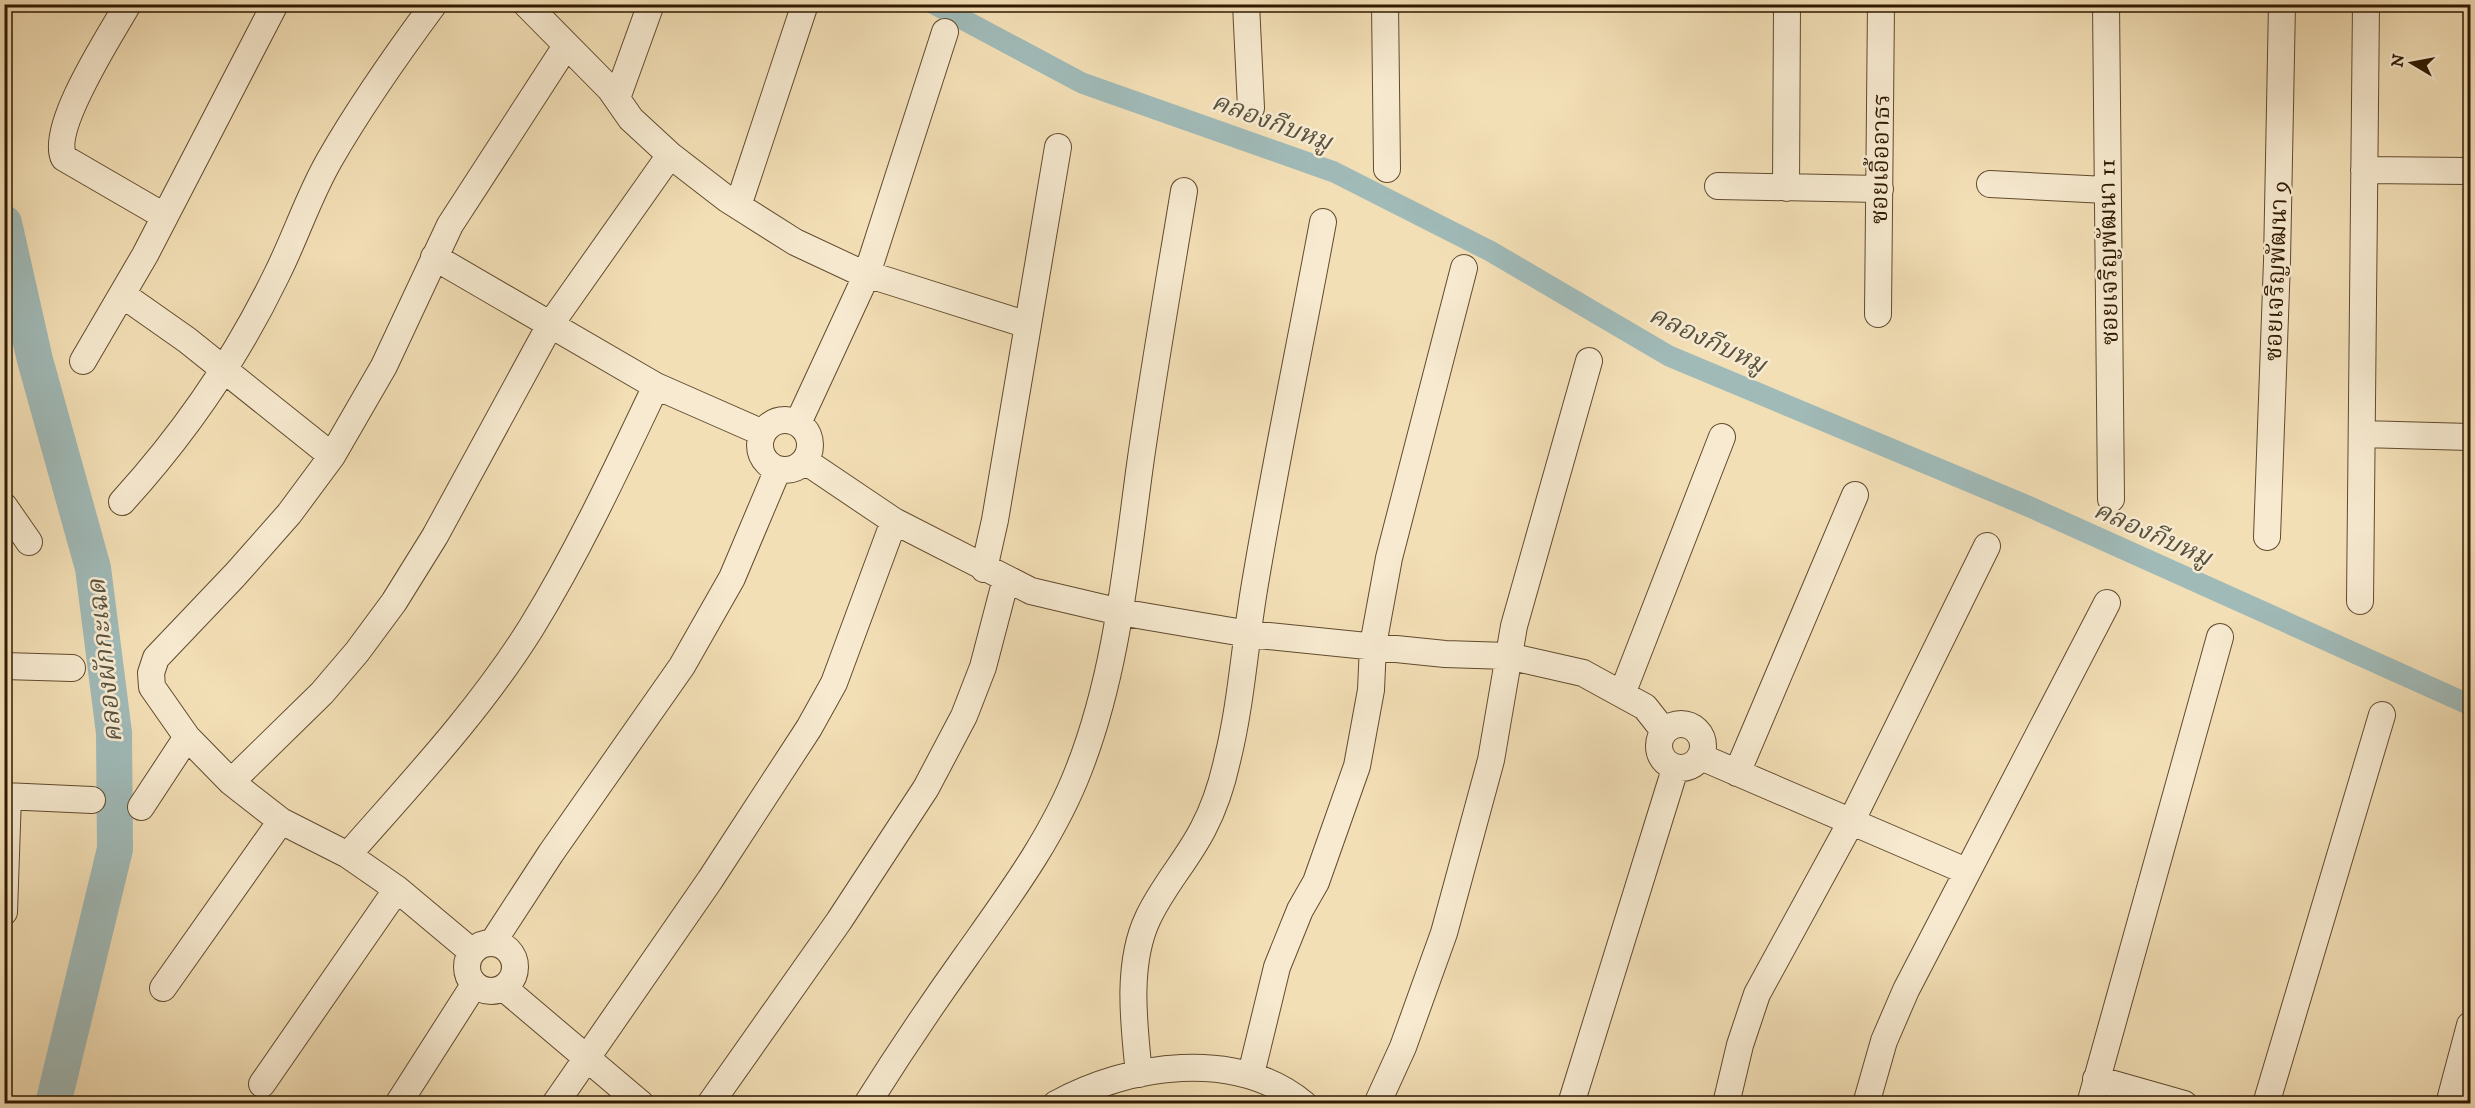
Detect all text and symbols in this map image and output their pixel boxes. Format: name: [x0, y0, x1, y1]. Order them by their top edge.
north arrow: [2382, 33, 2442, 93]
text: N: [2387, 52, 2409, 69]
water label: คลองกีบหมู: [1207, 85, 1337, 160]
street label: ซอยเอิ้ออาธร: [1861, 93, 1897, 224]
street label: ซอยเจริญพัฒนา 11: [2092, 159, 2126, 345]
street label: ซอยเจริญพัฒนา 9: [2259, 180, 2295, 362]
water label: คลองกีบหมู: [1643, 299, 1772, 382]
water label: คลองกีบหมู: [2088, 494, 2217, 575]
water label: คลองผักกะเฉด: [80, 576, 130, 744]

